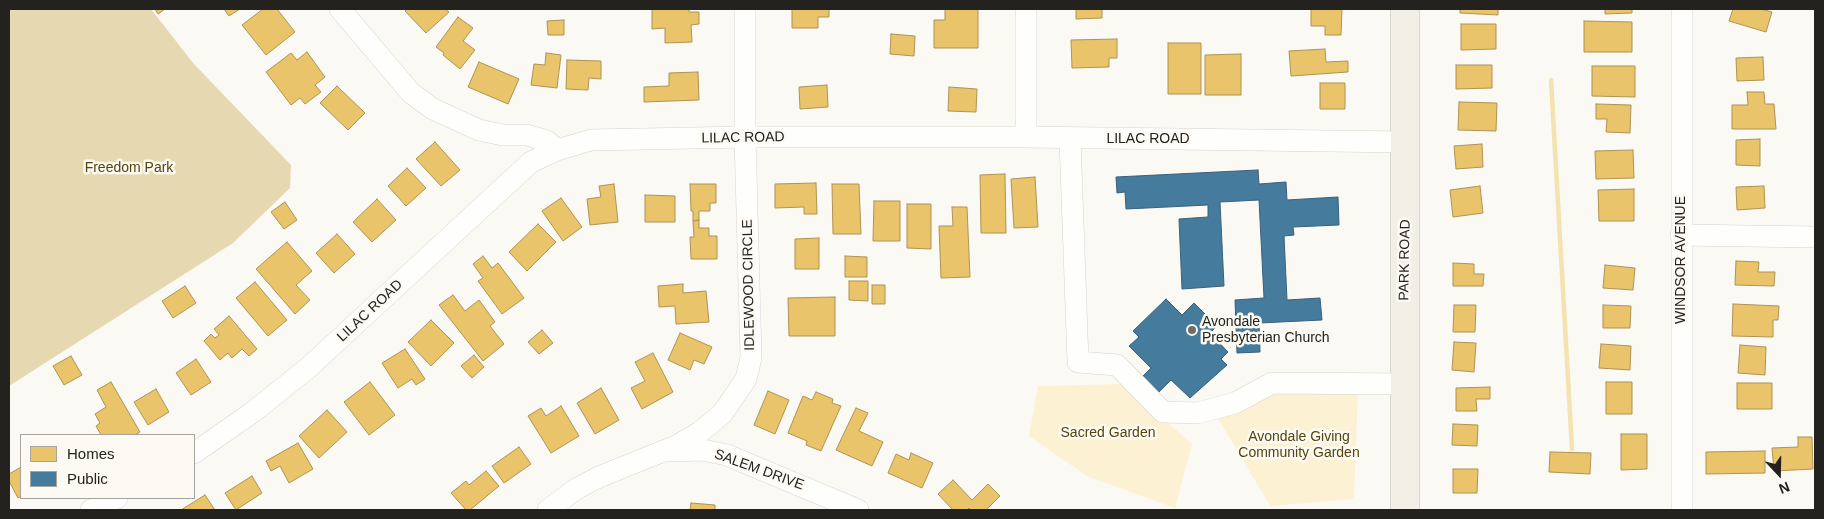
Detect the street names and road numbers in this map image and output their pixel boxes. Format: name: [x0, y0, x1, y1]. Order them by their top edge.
street label: LILAC ROAD: [701, 129, 785, 147]
street label: LILAC ROAD: [1106, 131, 1190, 147]
street label: WINDSOR AVENUE: [1673, 196, 1689, 324]
street label: IDLEWOOD CIRCLE: [739, 219, 759, 351]
street label: PARK ROAD: [1396, 219, 1414, 301]
street label: LILAC ROAD: [334, 276, 406, 346]
street label: SALEM DRIVE: [712, 446, 806, 494]

